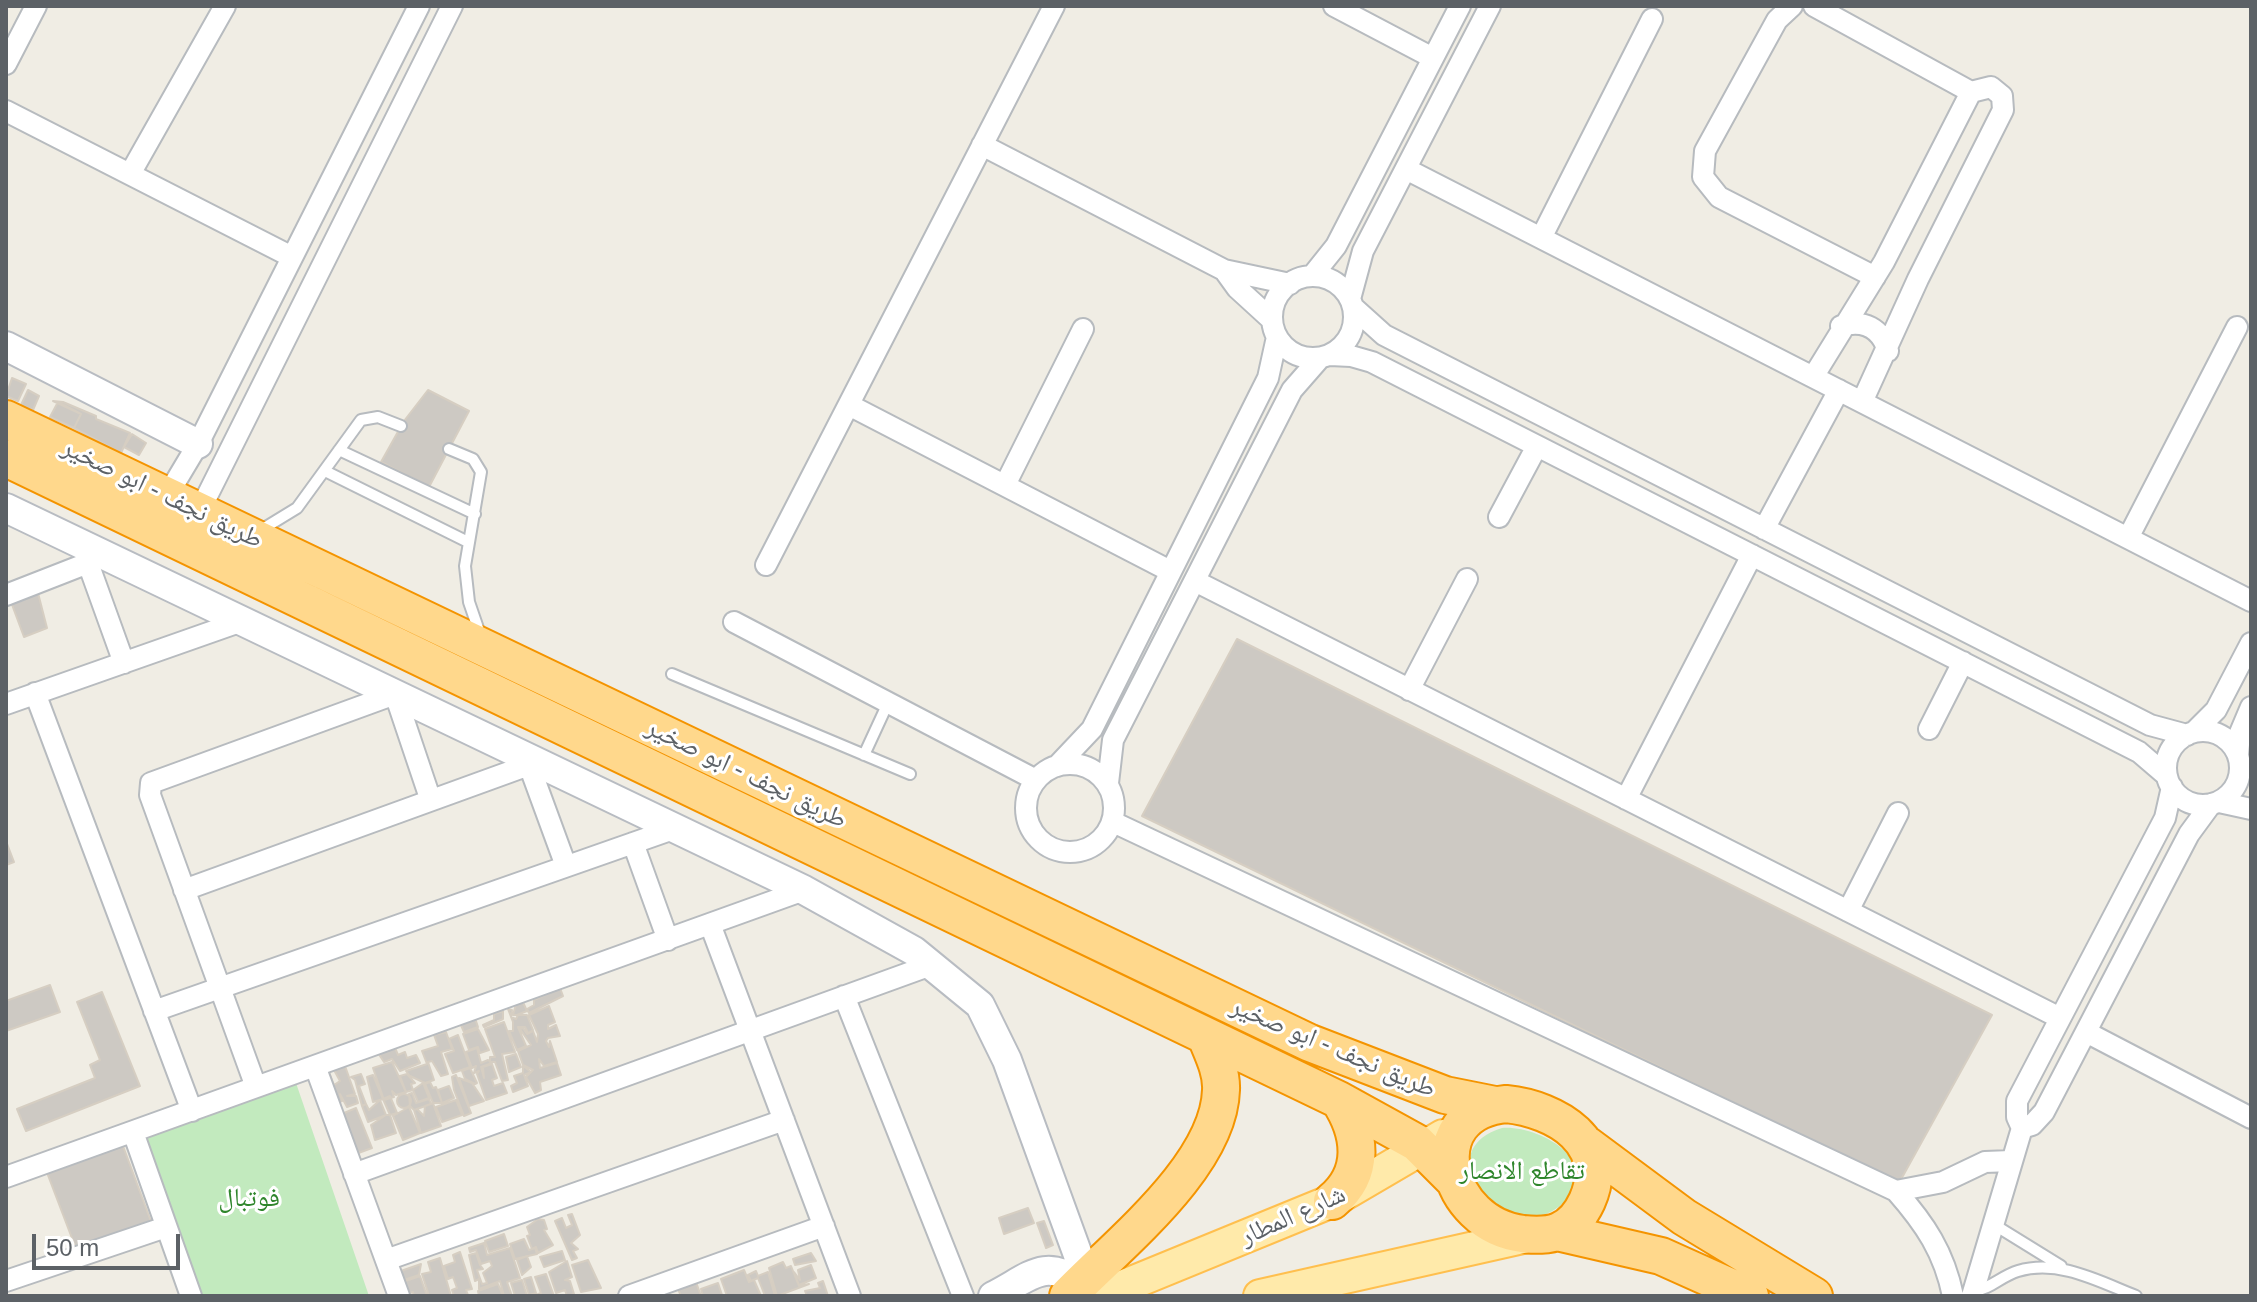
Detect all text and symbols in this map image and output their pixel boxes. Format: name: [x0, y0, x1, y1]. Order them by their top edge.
street label: طريق نجف - ابو صخير: [56, 432, 268, 556]
street label: طريق نجف - ابو صخير: [640, 712, 852, 836]
street label: طريق نجف - ابو صخير: [1226, 991, 1440, 1105]
park label: تقاطع الانصار: [1459, 1156, 1585, 1188]
street label: شارع المطار: [1235, 1179, 1351, 1253]
park label: فوتبال: [218, 1183, 280, 1215]
scale bar: [36, 1218, 184, 1268]
text: 50 m: [46, 1234, 99, 1261]

